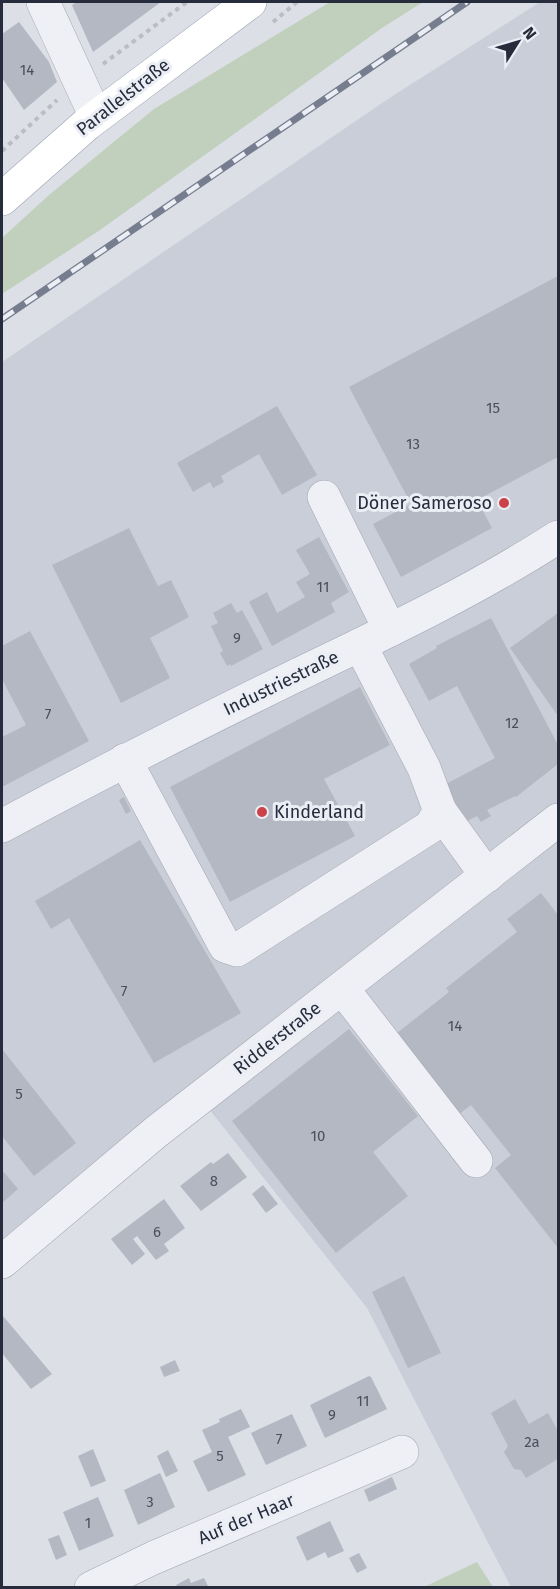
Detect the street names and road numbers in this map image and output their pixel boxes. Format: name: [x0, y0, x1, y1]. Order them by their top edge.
street label: Parallelstraße: [72, 54, 174, 140]
street label: Industriestraße: [220, 646, 342, 720]
street label: Ridderstraße: [229, 997, 325, 1079]
street label: Auf der Haar: [194, 1489, 298, 1549]

